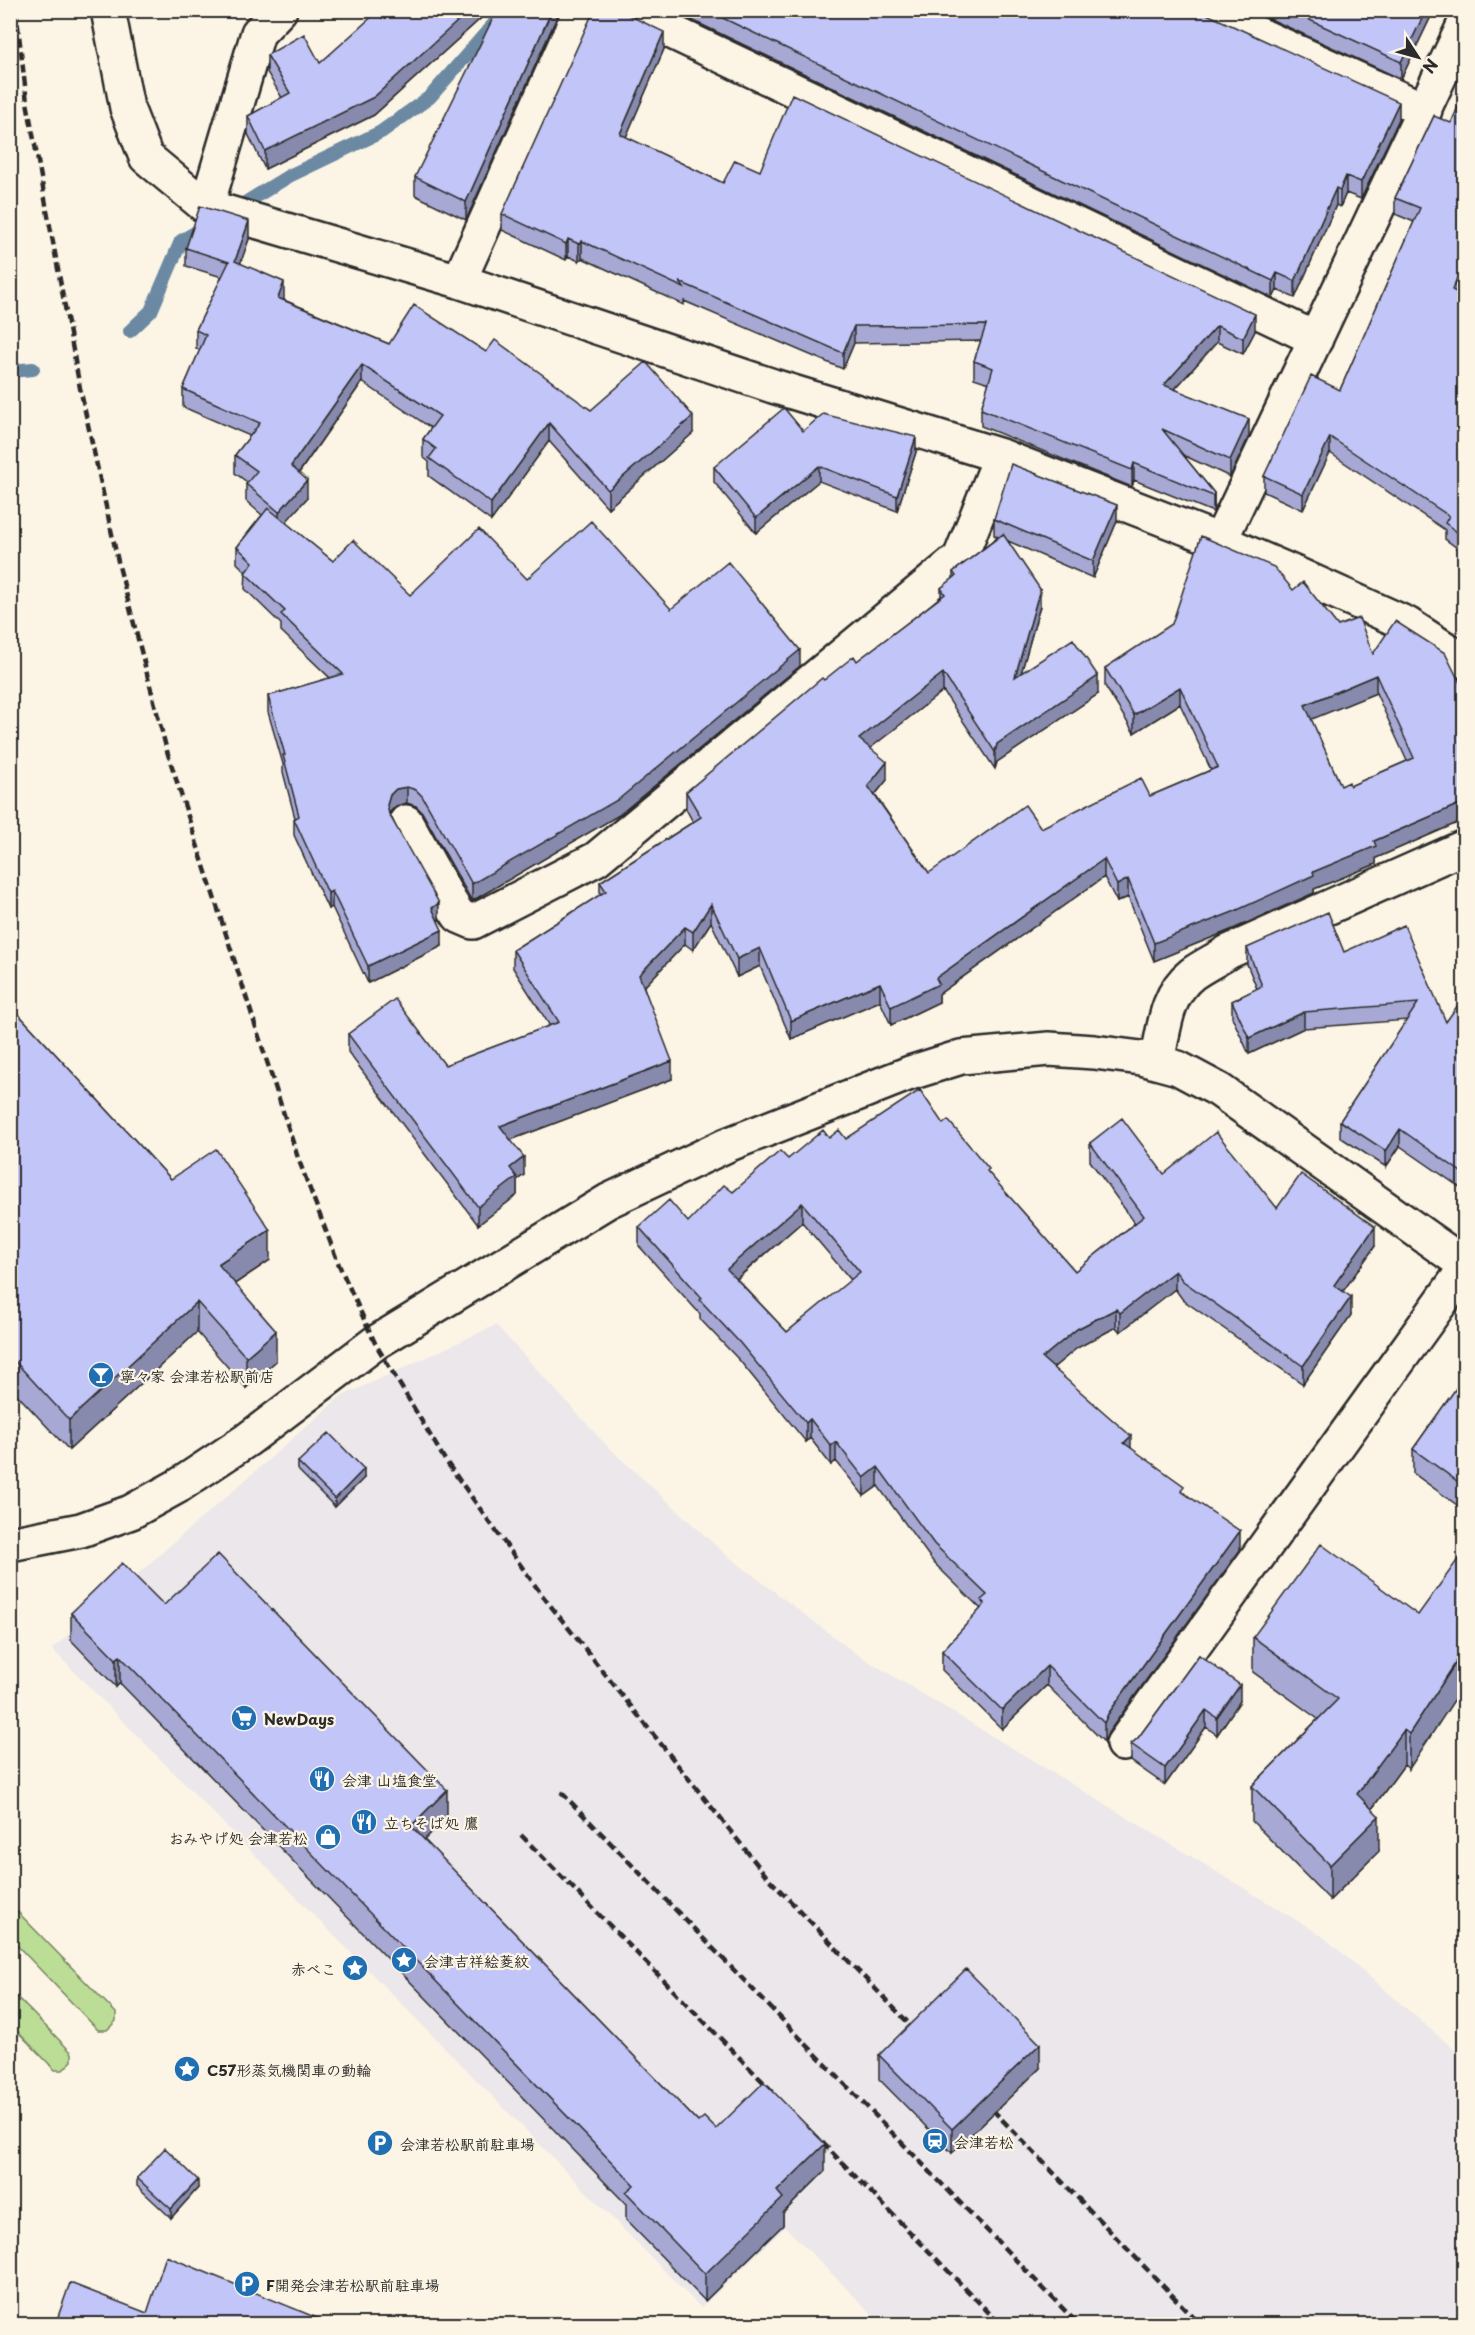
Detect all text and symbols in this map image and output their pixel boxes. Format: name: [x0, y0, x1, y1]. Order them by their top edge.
north arrow: [1388, 27, 1448, 87]
text: N: [1418, 54, 1444, 79]
bar icon: 寧々家 会津若松駅前店: [86, 1360, 116, 1390]
place label: 寧々家 会津若松駅前店: [120, 1364, 275, 1387]
supermarket icon: NewDays: [229, 1703, 259, 1733]
place label: NewDays: [264, 1707, 334, 1730]
restaurant icon: 会津 山塩食堂: [307, 1764, 337, 1794]
place label: 会津 山塩食堂: [342, 1768, 437, 1791]
restaurant icon: 立ちそば処 鷹: [349, 1807, 379, 1837]
place label: 立ちそば処 鷹: [384, 1811, 479, 1834]
shop icon: おみやげ処 会津若松: [313, 1822, 343, 1852]
place label: おみやげ処 会津若松: [169, 1826, 308, 1849]
place icon: 会津吉祥絵菱紋: [389, 1945, 419, 1975]
place label: 会津吉祥絵菱紋: [424, 1949, 529, 1972]
place icon: 赤べこ: [340, 1953, 370, 1983]
place label: 赤べこ: [291, 1957, 336, 1980]
place icon: C57形蒸気機関車の動輪: [172, 2054, 202, 2084]
place label: C57形蒸気機関車の動輪: [207, 2058, 371, 2081]
station icon: 会津若松: [920, 2126, 950, 2156]
parking icon: 会津若松駅前駐車場: [365, 2128, 395, 2158]
place label: 会津若松: [954, 2130, 1014, 2153]
place label: 会津若松駅前駐車場: [400, 2132, 535, 2155]
parking icon: F開発会津若松駅前駐車場: [232, 2269, 262, 2299]
place label: F開発会津若松駅前駐車場: [266, 2273, 440, 2296]

